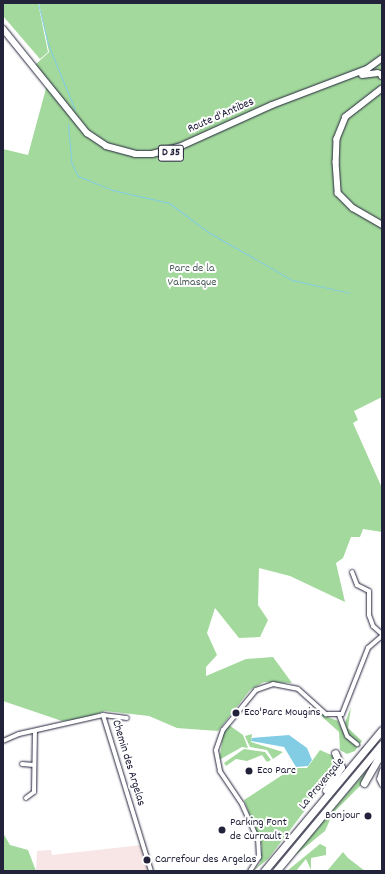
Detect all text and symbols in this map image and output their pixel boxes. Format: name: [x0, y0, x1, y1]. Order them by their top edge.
street label: Route d'Antibes: [186, 95, 256, 137]
road number: D 35: [157, 144, 185, 162]
park label: Parc de la Valmasque: [168, 262, 216, 290]
place label: Eco'Parc Mougins: [244, 706, 321, 720]
marker: Eco'Parc Mougins: [231, 708, 241, 718]
street label: Chemin des Argelas: [108, 718, 148, 808]
street label: La Provençale: [296, 755, 348, 813]
place label: Eco Parc: [257, 764, 296, 778]
marker: Eco Parc: [244, 766, 254, 776]
place label: Bonjour: [325, 809, 360, 823]
marker: Bonjour: [363, 811, 373, 821]
place label: Parking Font de Currault 2: [230, 816, 290, 844]
marker: Parking Font de Currault 2: [217, 825, 227, 835]
place label: Carrefour des Argelas: [155, 853, 256, 867]
marker: Carrefour des Argelas: [142, 855, 152, 865]

